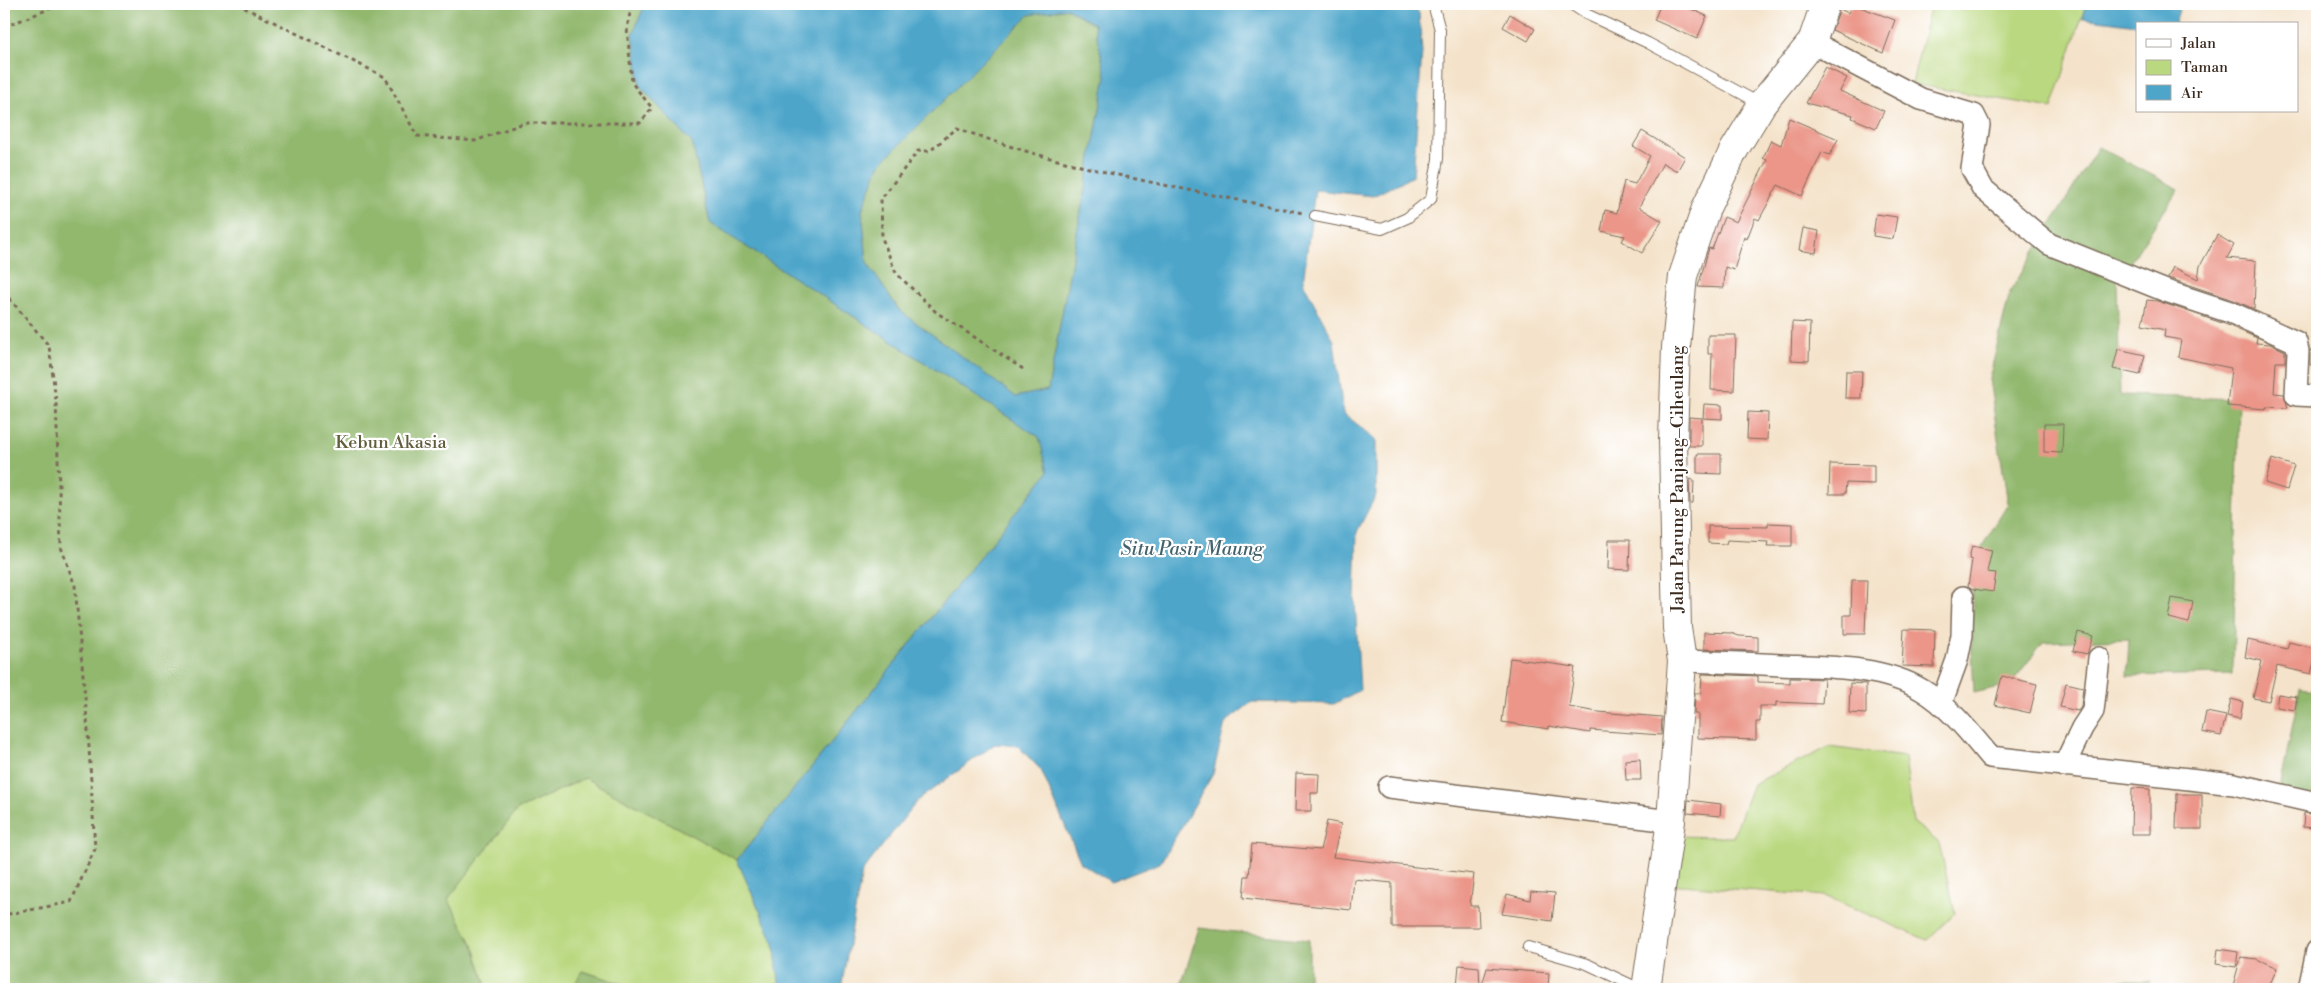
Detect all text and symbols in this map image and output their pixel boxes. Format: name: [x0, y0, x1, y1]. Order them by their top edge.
legend: [2136, 22, 2298, 112]
text: Jalan: [2180, 34, 2216, 53]
text: Taman: [2181, 58, 2228, 77]
text: Air: [2180, 84, 2203, 103]
street label: Jalan Parung Panjang–Ciheulang: [1666, 345, 1689, 614]
park label: Kebun Akasia: [335, 431, 448, 454]
water label: Situ Pasir Maung: [1121, 537, 1265, 561]

